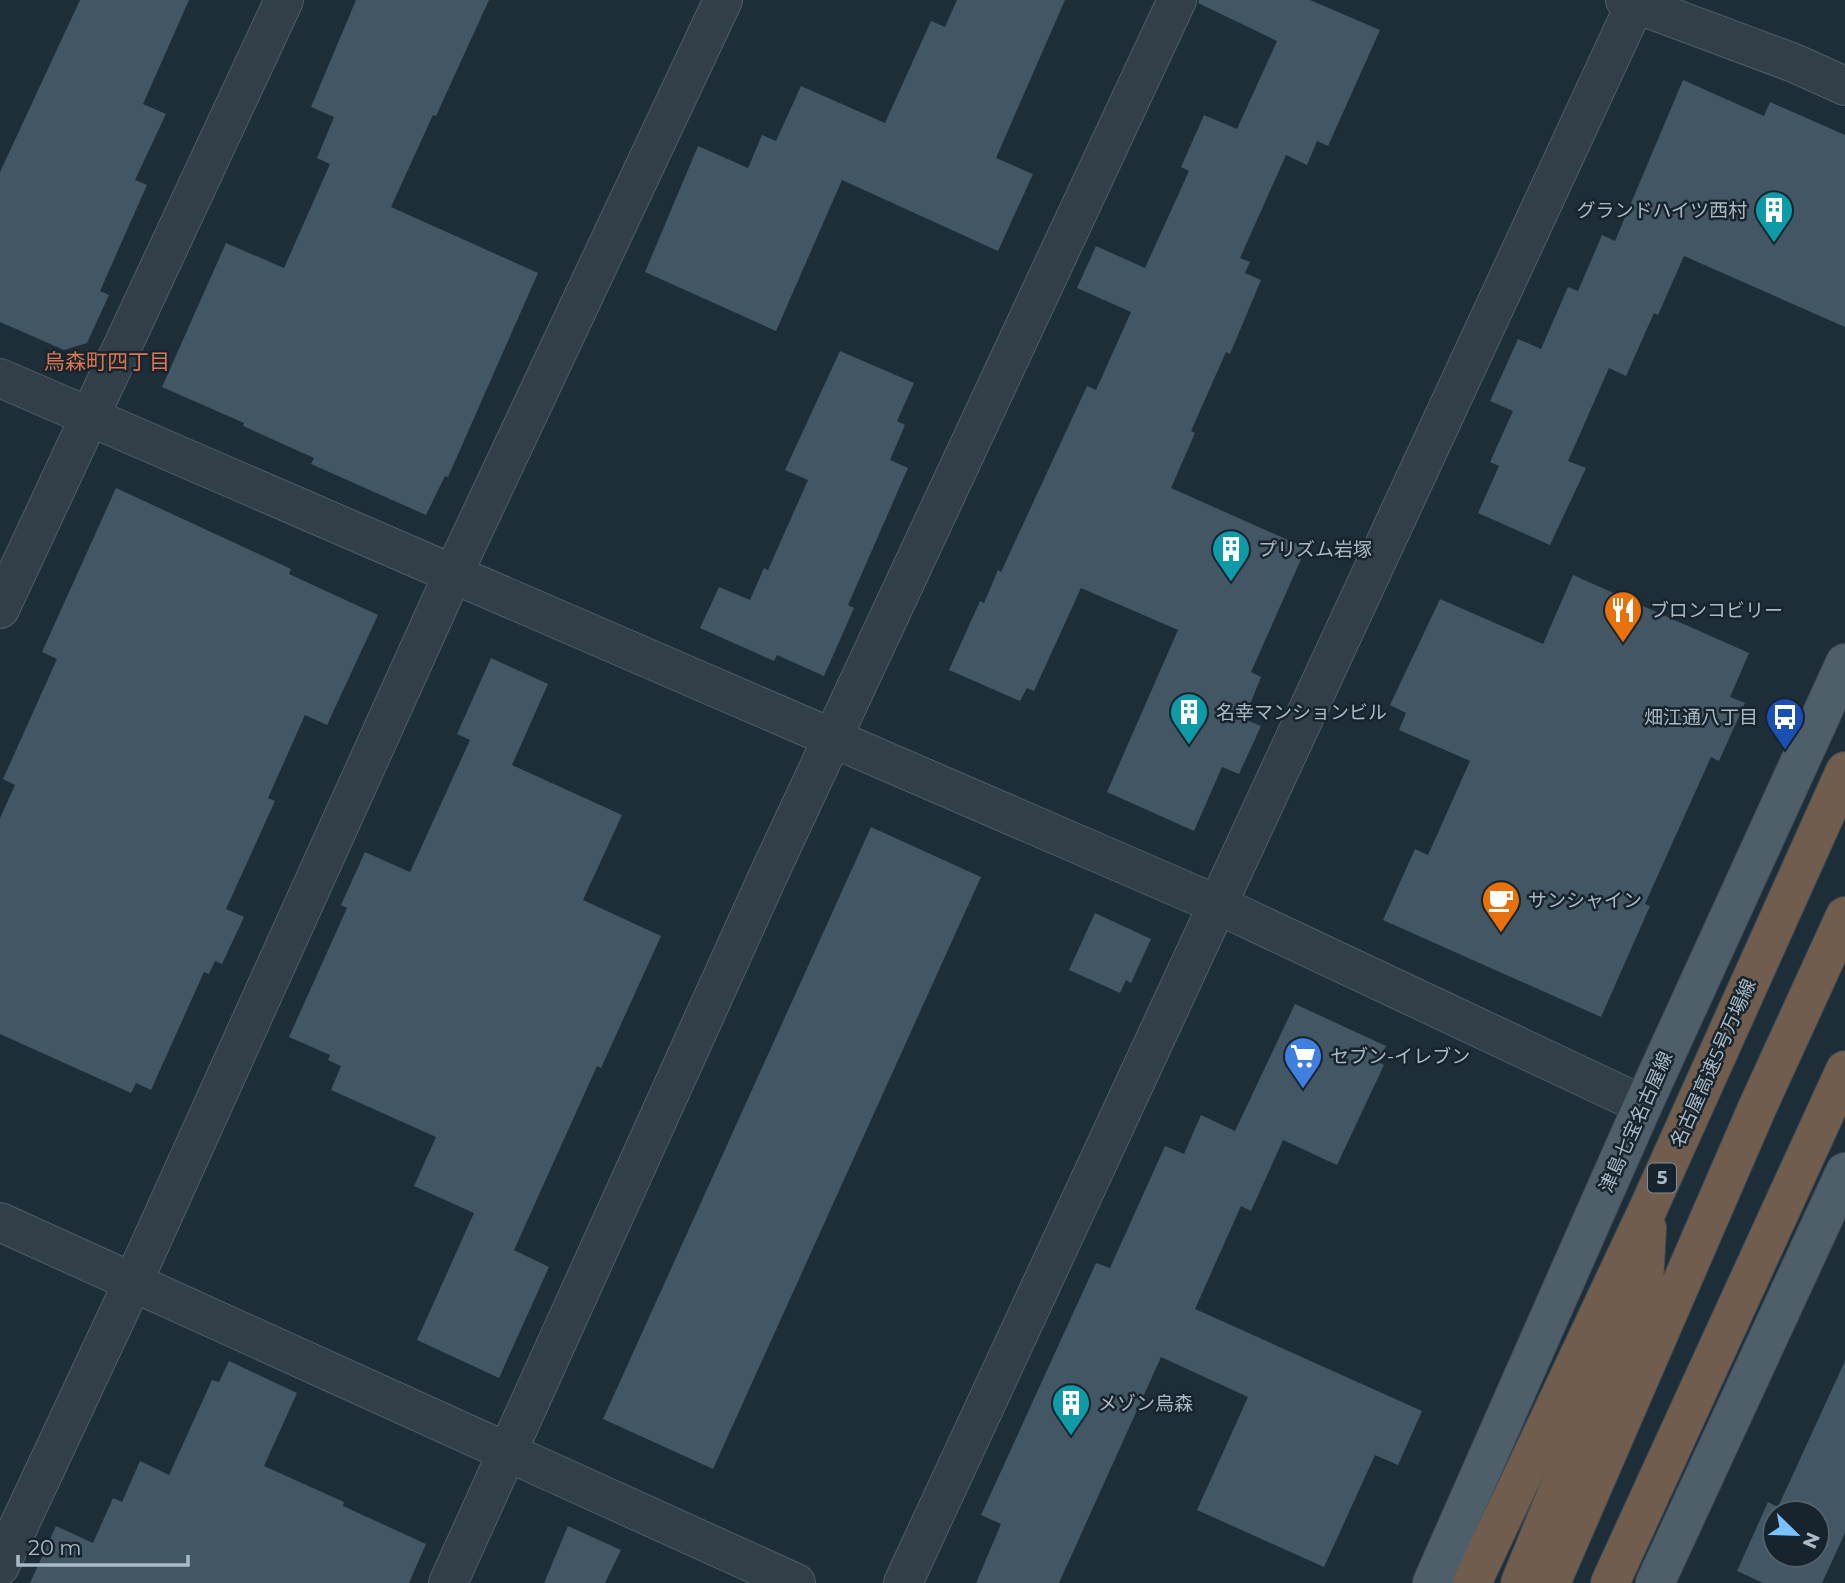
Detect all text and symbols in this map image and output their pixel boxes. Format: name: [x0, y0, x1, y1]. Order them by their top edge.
building icon: グランドハイツ西村: [1753, 189, 1795, 244]
place label: グランドハイツ西村: [1576, 199, 1747, 222]
district label: 烏森町四丁目: [44, 349, 170, 374]
building icon: プリズム岩塚: [1210, 528, 1252, 583]
place label: プリズム岩塚: [1258, 538, 1372, 561]
restaurant icon: ブロンコビリー: [1602, 589, 1644, 644]
place label: ブロンコビリー: [1650, 599, 1783, 622]
building icon: 名幸マンションビル: [1168, 691, 1210, 746]
bus stop icon: 畑江通八丁目: [1764, 696, 1806, 751]
place label: 名幸マンションビル: [1216, 701, 1387, 724]
place label: 畑江通八丁目: [1644, 706, 1758, 729]
cafe icon: サンシャイン: [1480, 879, 1522, 934]
place label: サンシャイン: [1528, 889, 1642, 912]
street label: 名古屋高速5号万場線: [1666, 975, 1760, 1151]
supermarket icon: セブン-イレブン: [1282, 1035, 1324, 1090]
place label: セブン-イレブン: [1330, 1045, 1470, 1068]
street label: 津島七宝名古屋線: [1595, 1048, 1677, 1196]
road number: 5: [1648, 1163, 1676, 1192]
building icon: メゾン烏森: [1050, 1382, 1092, 1437]
place label: メゾン烏森: [1098, 1392, 1193, 1415]
north arrow: [1761, 1499, 1831, 1569]
scale bar: [18, 1524, 187, 1568]
text: N: [1798, 1529, 1825, 1552]
text: 20 m: [28, 1535, 82, 1560]

